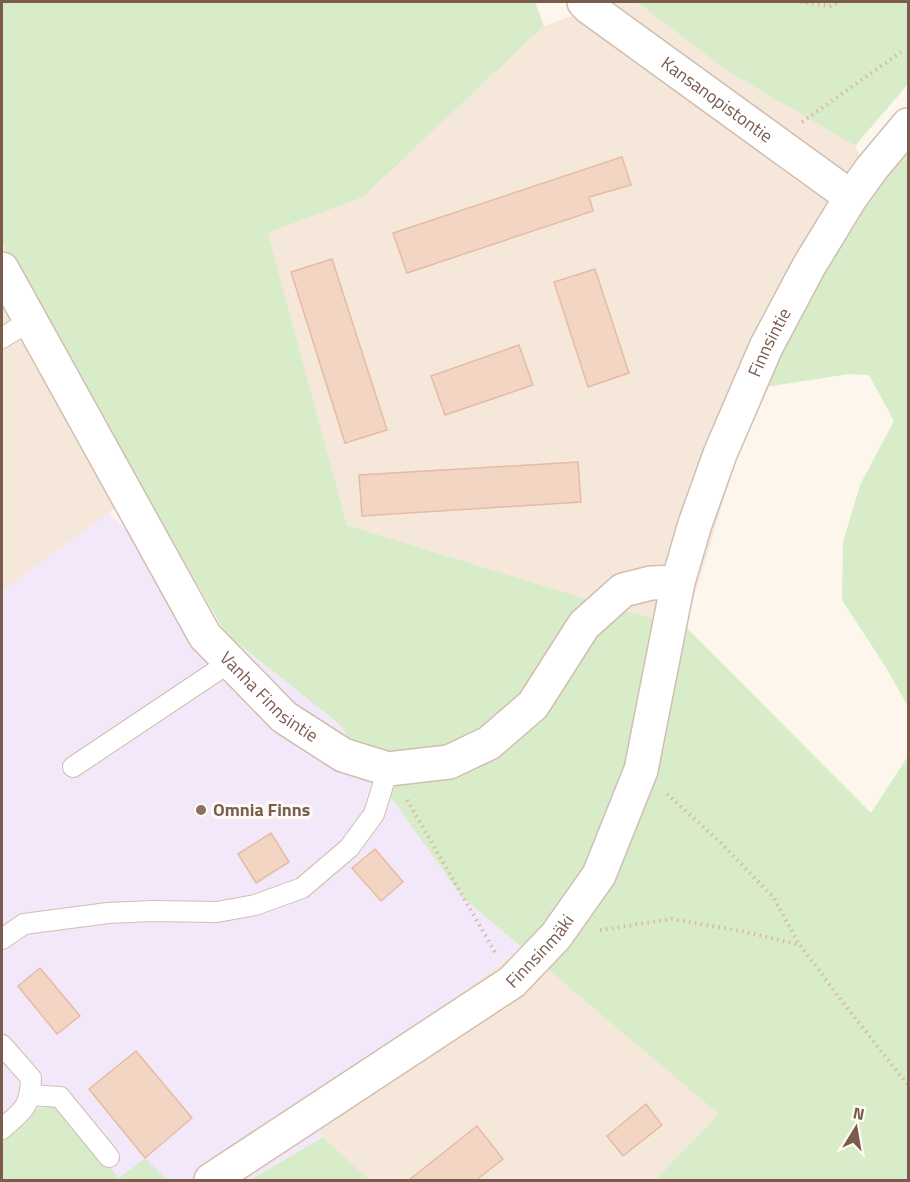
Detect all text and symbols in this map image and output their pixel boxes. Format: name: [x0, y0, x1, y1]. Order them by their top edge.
street label: Kansanopistontie: [656, 50, 779, 149]
street label: Finnsintie: [741, 303, 797, 381]
street label: Vanha Finnsintie: [214, 645, 324, 749]
place label: Omnia Finns: [213, 796, 310, 823]
marker: Omnia Finns: [194, 803, 208, 817]
street label: Finnsinmäki: [499, 908, 580, 994]
north arrow: [826, 1098, 886, 1158]
text: N: [851, 1100, 867, 1126]

